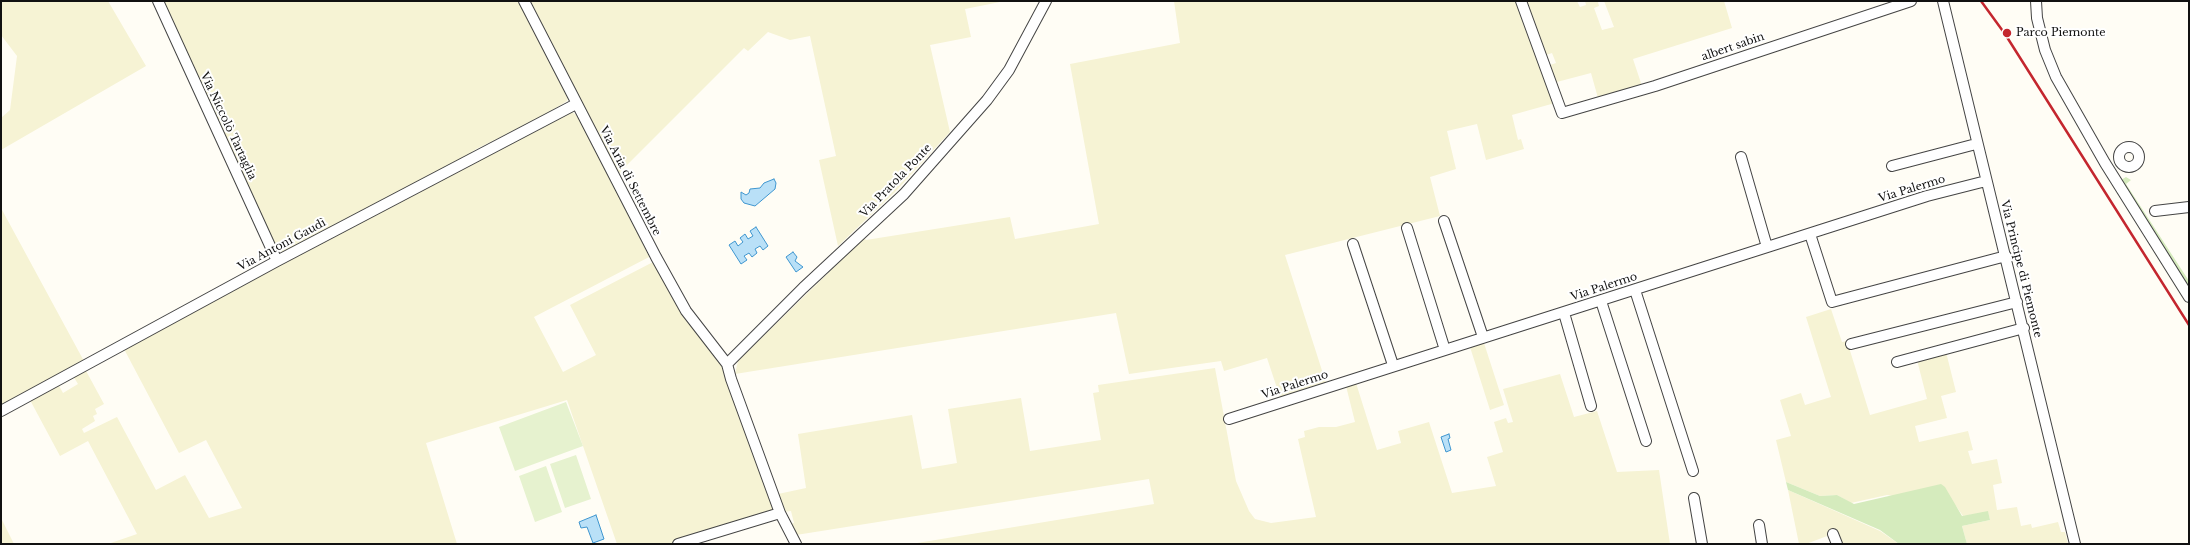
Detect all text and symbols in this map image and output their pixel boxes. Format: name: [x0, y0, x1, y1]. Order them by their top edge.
place label: Parco Piemonte: [2016, 26, 2106, 40]
marker: Parco Piemonte: [2001, 27, 2013, 39]
street label: albert sabin: [1700, 30, 1766, 64]
street label: Via Niccolò Tartaglia: [197, 70, 259, 182]
street label: Via Aria di Settembre: [597, 124, 663, 238]
street label: Via Pratola Ponte: [858, 142, 934, 220]
street label: Via Palermo: [1877, 173, 1947, 205]
street label: Via Principe di Piemonte: [1998, 199, 2044, 339]
street label: Via Antoni Gaudì: [236, 216, 328, 274]
street label: Via Palermo: [1569, 270, 1639, 304]
street label: Via Palermo: [1260, 368, 1330, 402]

